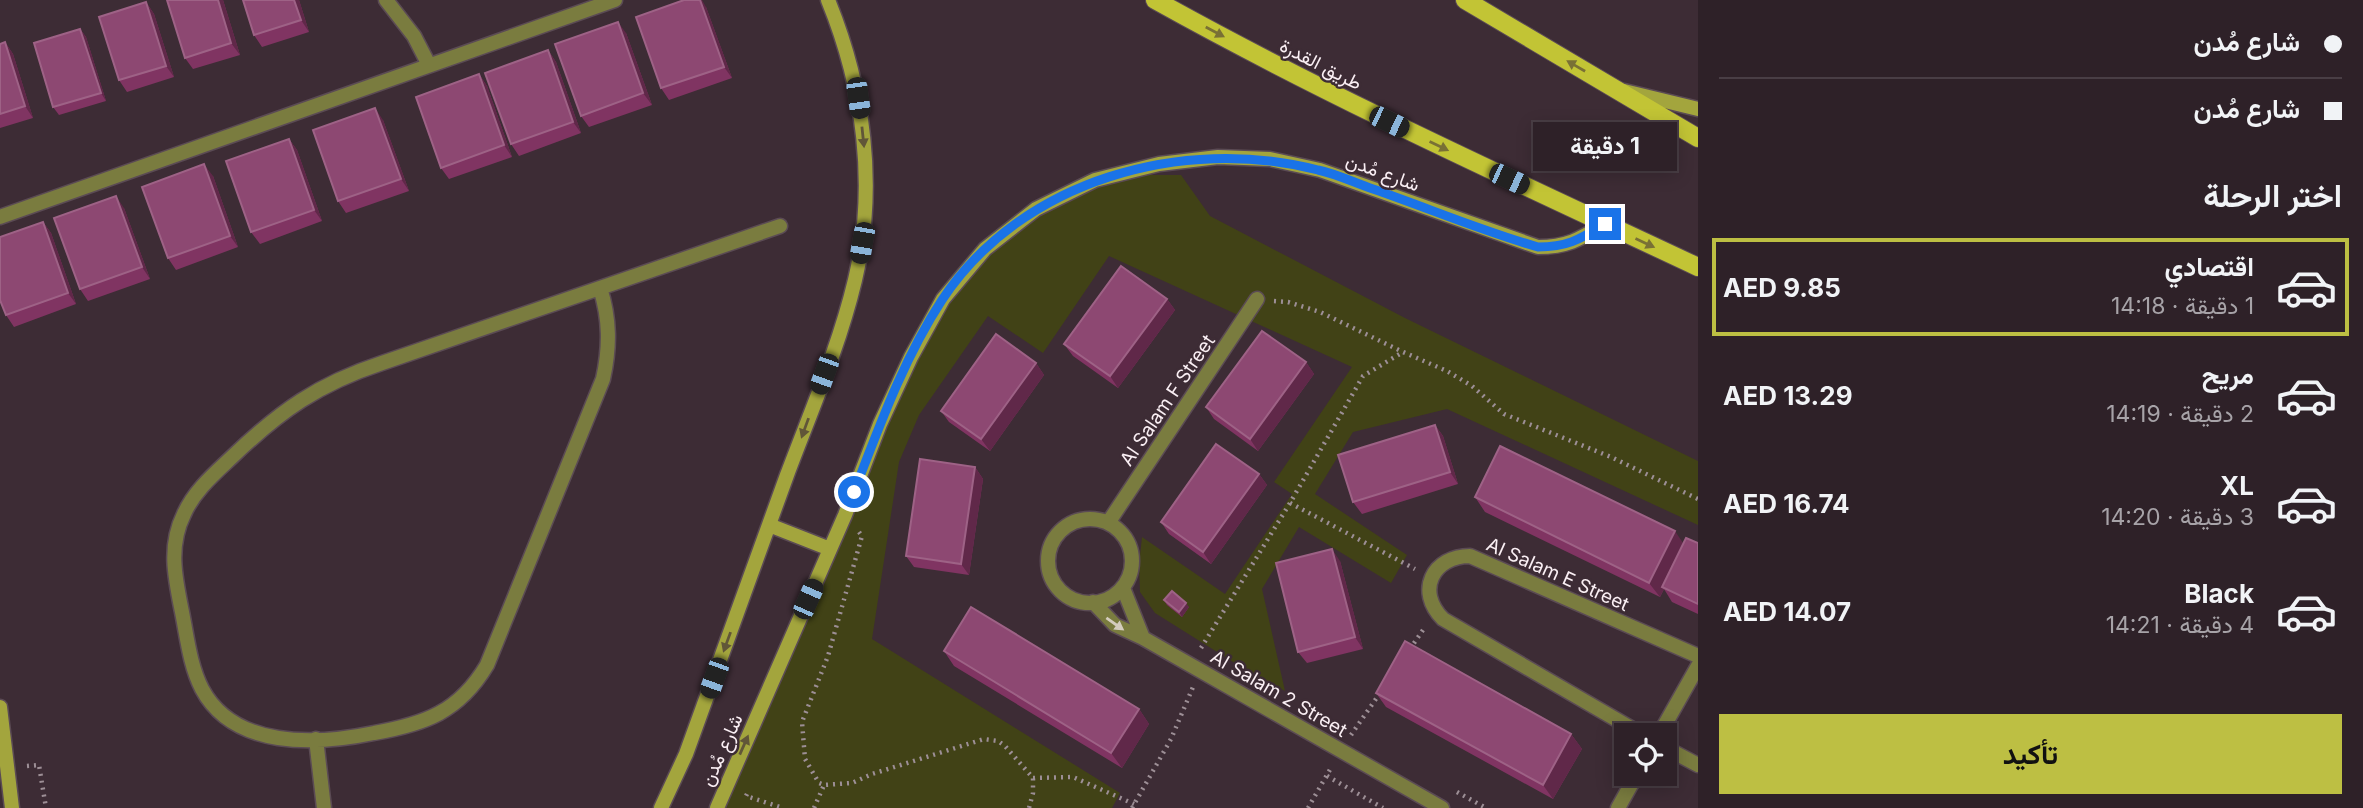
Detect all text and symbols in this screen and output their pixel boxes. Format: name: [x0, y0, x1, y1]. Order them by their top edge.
one-way arrow: [1205, 26, 1225, 38]
text: شارع مُدن: [2194, 26, 2300, 57]
street label: طريق القدرة: [1276, 34, 1366, 95]
one-way arrow: [1566, 59, 1585, 72]
car: [845, 76, 872, 120]
text: شارع مُدن: [2194, 93, 2300, 124]
car: [1366, 103, 1413, 141]
callout: 1 دقيقة: [1533, 122, 1677, 172]
one-way arrow: [858, 126, 869, 148]
text: 1 دقيقة: [1570, 132, 1640, 160]
one-way arrow: [1429, 141, 1449, 152]
street label: شارع مُدن: [1343, 149, 1423, 197]
car: [1486, 161, 1533, 197]
text: اختر الرحلة: [2203, 176, 2342, 215]
route end: [1589, 208, 1621, 240]
car: [849, 220, 876, 266]
one-way arrow: [1635, 237, 1656, 248]
text: اقتصادي: [2165, 251, 2254, 282]
icon: car: [2275, 256, 2338, 319]
text: AED 9.85: [1723, 272, 1841, 303]
text: 1 دقيقة · 14:18: [2111, 292, 2254, 320]
street label: Al Salam F Street: [1115, 330, 1220, 470]
car: [807, 351, 842, 397]
text: مريح: [2202, 359, 2254, 390]
icon: car: [2275, 364, 2338, 427]
text: AED 13.29: [1723, 380, 1853, 411]
text: 2 دقيقة · 14:19: [2106, 400, 2254, 428]
one-way arrow: [799, 418, 810, 439]
text: XL: [2220, 470, 2254, 501]
icon: car: [2275, 472, 2338, 535]
route start: [838, 476, 870, 508]
text: AED 16.74: [1723, 488, 1850, 519]
text: 3 دقيقة · 14:20: [2101, 503, 2254, 531]
street label: Al Salam E Street: [1483, 533, 1633, 616]
car: [790, 576, 827, 622]
text: Black: [2184, 578, 2254, 609]
icon: car: [2275, 580, 2338, 643]
text: AED 14.07: [1723, 596, 1851, 627]
text: 4 دقيقة · 14:21: [2106, 611, 2254, 639]
one-way arrow: [1106, 617, 1125, 631]
one-way arrow: [721, 632, 732, 653]
street label: Al Salam 2 Street: [1206, 645, 1351, 742]
car: [697, 655, 732, 701]
street label: شارع مُدن: [695, 711, 748, 790]
button: تأكيد: [1719, 714, 2342, 794]
map controls: [1614, 723, 1677, 786]
button: locate: [1614, 723, 1677, 786]
one-way arrow: [739, 735, 750, 756]

